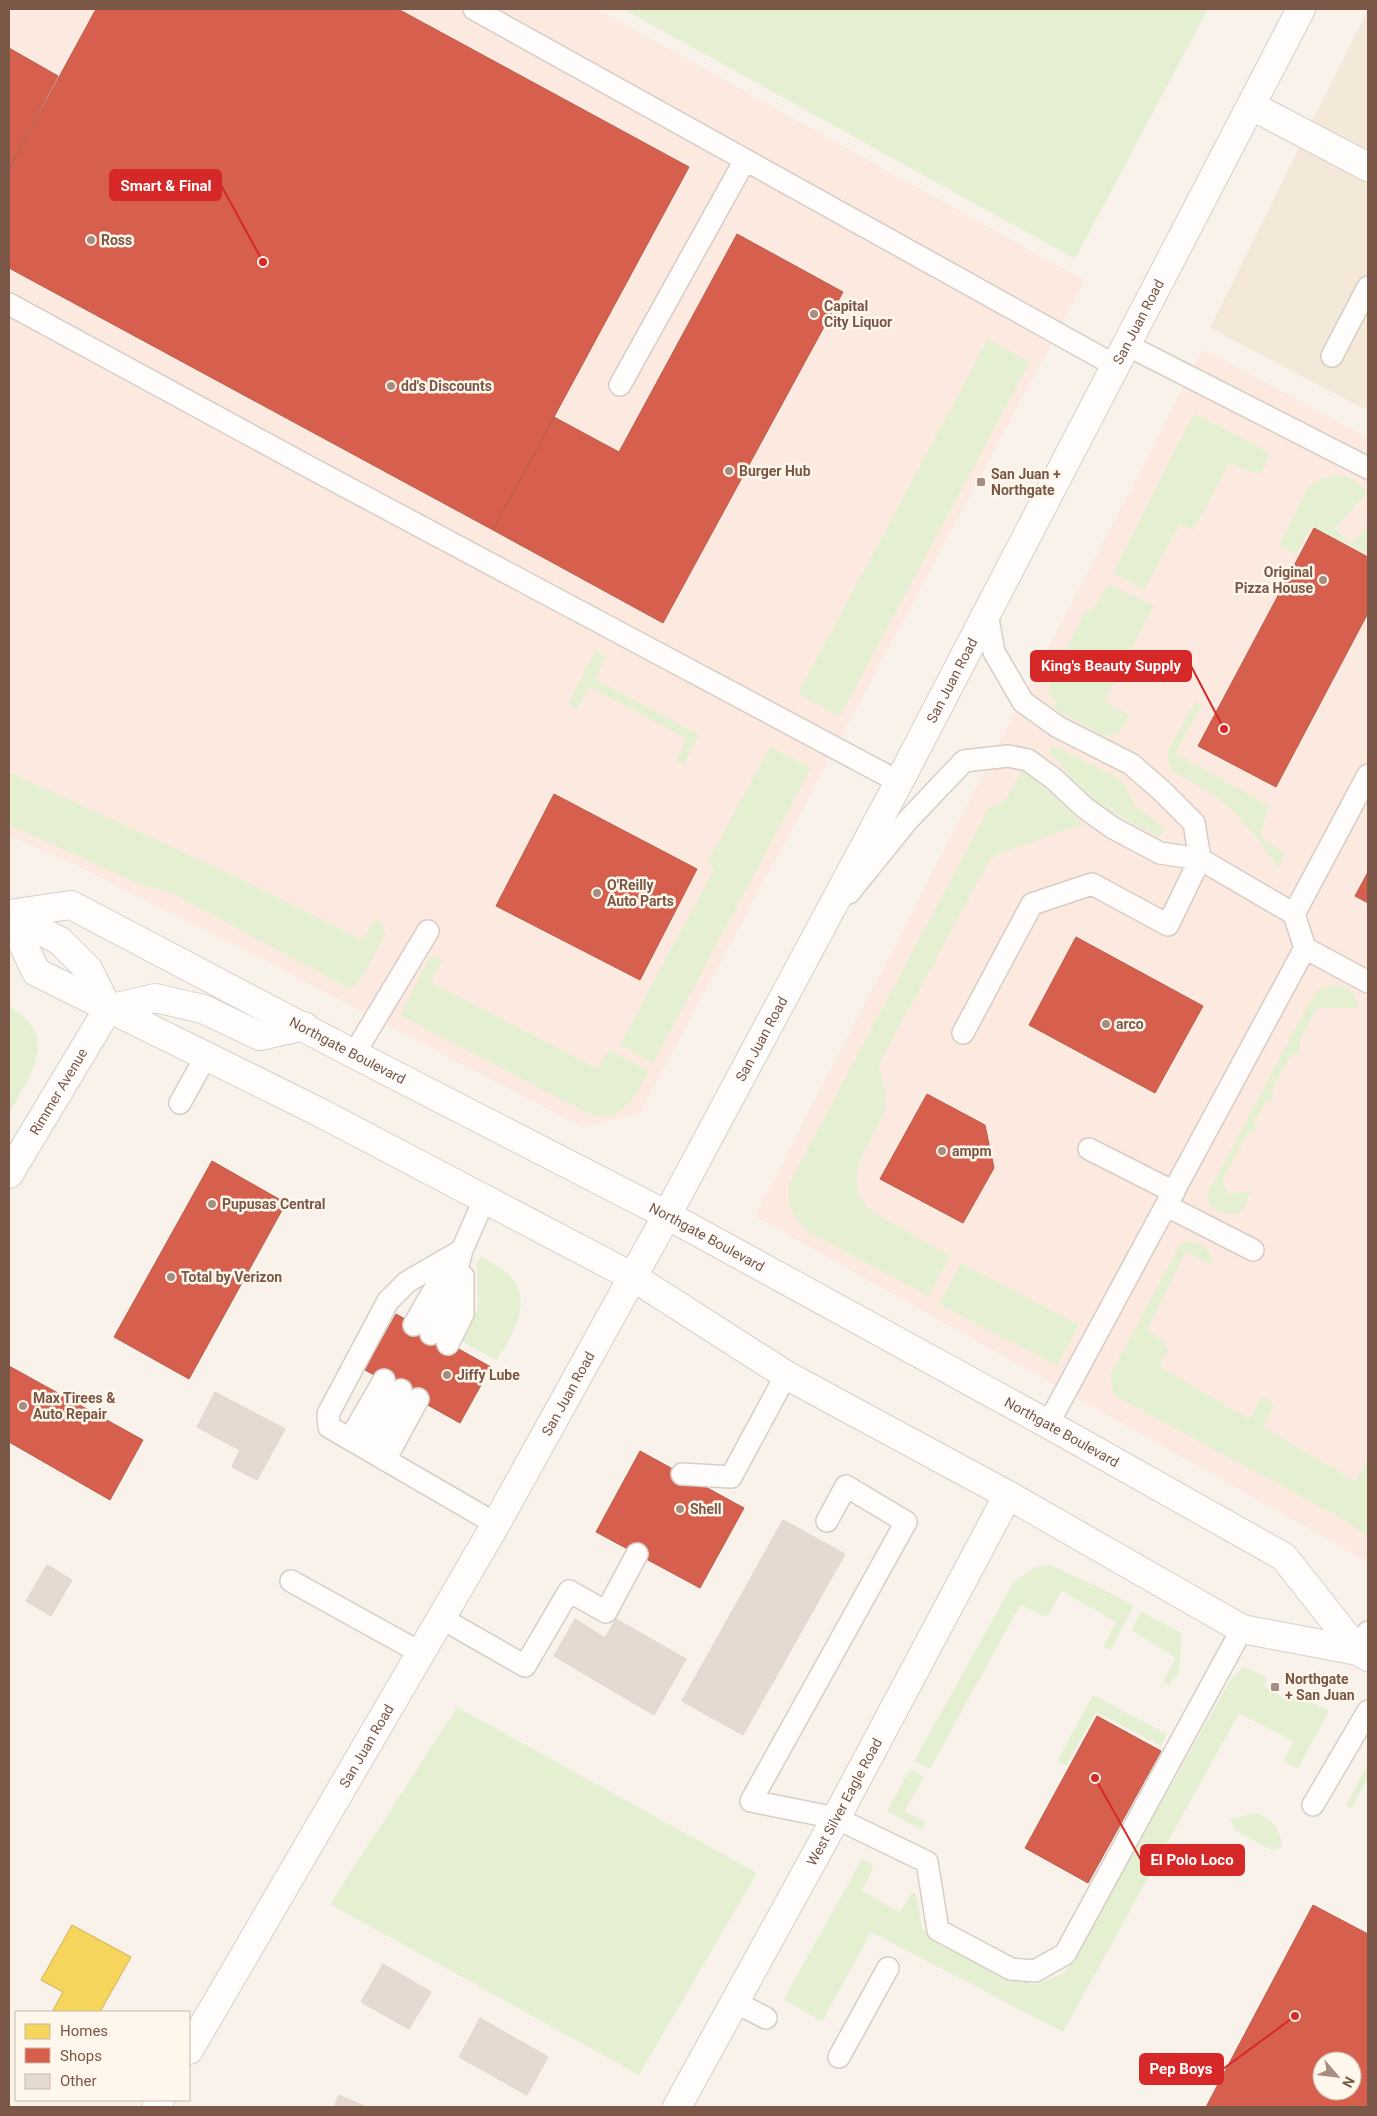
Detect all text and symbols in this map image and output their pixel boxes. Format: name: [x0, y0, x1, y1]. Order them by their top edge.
callout: Smart & Final: [110, 170, 221, 200]
text: Smart & Final: [120, 177, 212, 195]
place label: Ross: [101, 232, 132, 248]
marker: Ross: [85, 234, 97, 246]
street label: San Juan Road: [1110, 277, 1167, 367]
place label: Capital City Liquor: [824, 298, 892, 330]
marker: Capital City Liquor: [808, 308, 820, 320]
place label: dd's Discounts: [401, 378, 492, 394]
marker: dd's Discounts: [385, 380, 397, 392]
place label: Burger Hub: [739, 463, 811, 479]
marker: Burger Hub: [723, 465, 735, 477]
place label: San Juan + Northgate: [991, 466, 1061, 498]
marker: San Juan + Northgate: [975, 476, 987, 488]
place label: Original Pizza House: [1235, 564, 1313, 596]
marker: Original Pizza House: [1317, 574, 1329, 586]
street label: San Juan Road: [923, 635, 981, 726]
callout: King's Beauty Supply: [1031, 651, 1191, 681]
text: King's Beauty Supply: [1041, 657, 1182, 675]
place label: O'Reilly Auto Parts: [607, 877, 674, 909]
marker: O'Reilly Auto Parts: [591, 887, 603, 899]
street label: San Juan Road: [732, 994, 791, 1084]
street label: Northgate Boulevard: [287, 1014, 408, 1087]
place label: arco: [1116, 1016, 1144, 1032]
marker: arco: [1100, 1018, 1112, 1030]
street label: Rimmer Avenue: [26, 1046, 90, 1138]
place label: ampm: [952, 1143, 992, 1159]
marker: ampm: [936, 1145, 948, 1157]
place label: Pupusas Central: [222, 1196, 325, 1212]
marker: Pupusas Central: [206, 1198, 218, 1210]
street label: Northgate Boulevard: [647, 1199, 767, 1275]
place label: Total by Verizon: [181, 1269, 282, 1285]
marker: Total by Verizon: [165, 1271, 177, 1283]
street label: San Juan Road: [538, 1349, 598, 1438]
place label: Jiffy Lube: [457, 1367, 520, 1383]
marker: Jiffy Lube: [441, 1369, 453, 1381]
place label: Max Tirees & Auto Repair: [33, 1390, 116, 1422]
street label: Northgate Boulevard: [1002, 1394, 1122, 1470]
marker: Max Tirees & Auto Repair: [17, 1400, 29, 1412]
place label: Shell: [690, 1501, 721, 1517]
marker: Shell: [674, 1503, 686, 1515]
place label: Northgate + San Juan: [1285, 1671, 1355, 1703]
marker: Northgate + San Juan: [1269, 1681, 1281, 1693]
street label: San Juan Road: [336, 1702, 397, 1790]
street label: West Silver Eagle Road: [803, 1735, 885, 1868]
callout: El Polo Loco: [1141, 1845, 1244, 1875]
text: El Polo Loco: [1150, 1851, 1234, 1869]
legend: [15, 2011, 190, 2101]
text: Homes: [60, 2022, 108, 2040]
text: Shops: [60, 2047, 102, 2065]
north arrow: [1312, 2051, 1362, 2101]
callout: Pep Boys: [1140, 2054, 1223, 2084]
text: Pep Boys: [1149, 2060, 1213, 2078]
text: Other: [60, 2072, 97, 2090]
text: N: [1339, 2074, 1358, 2090]

